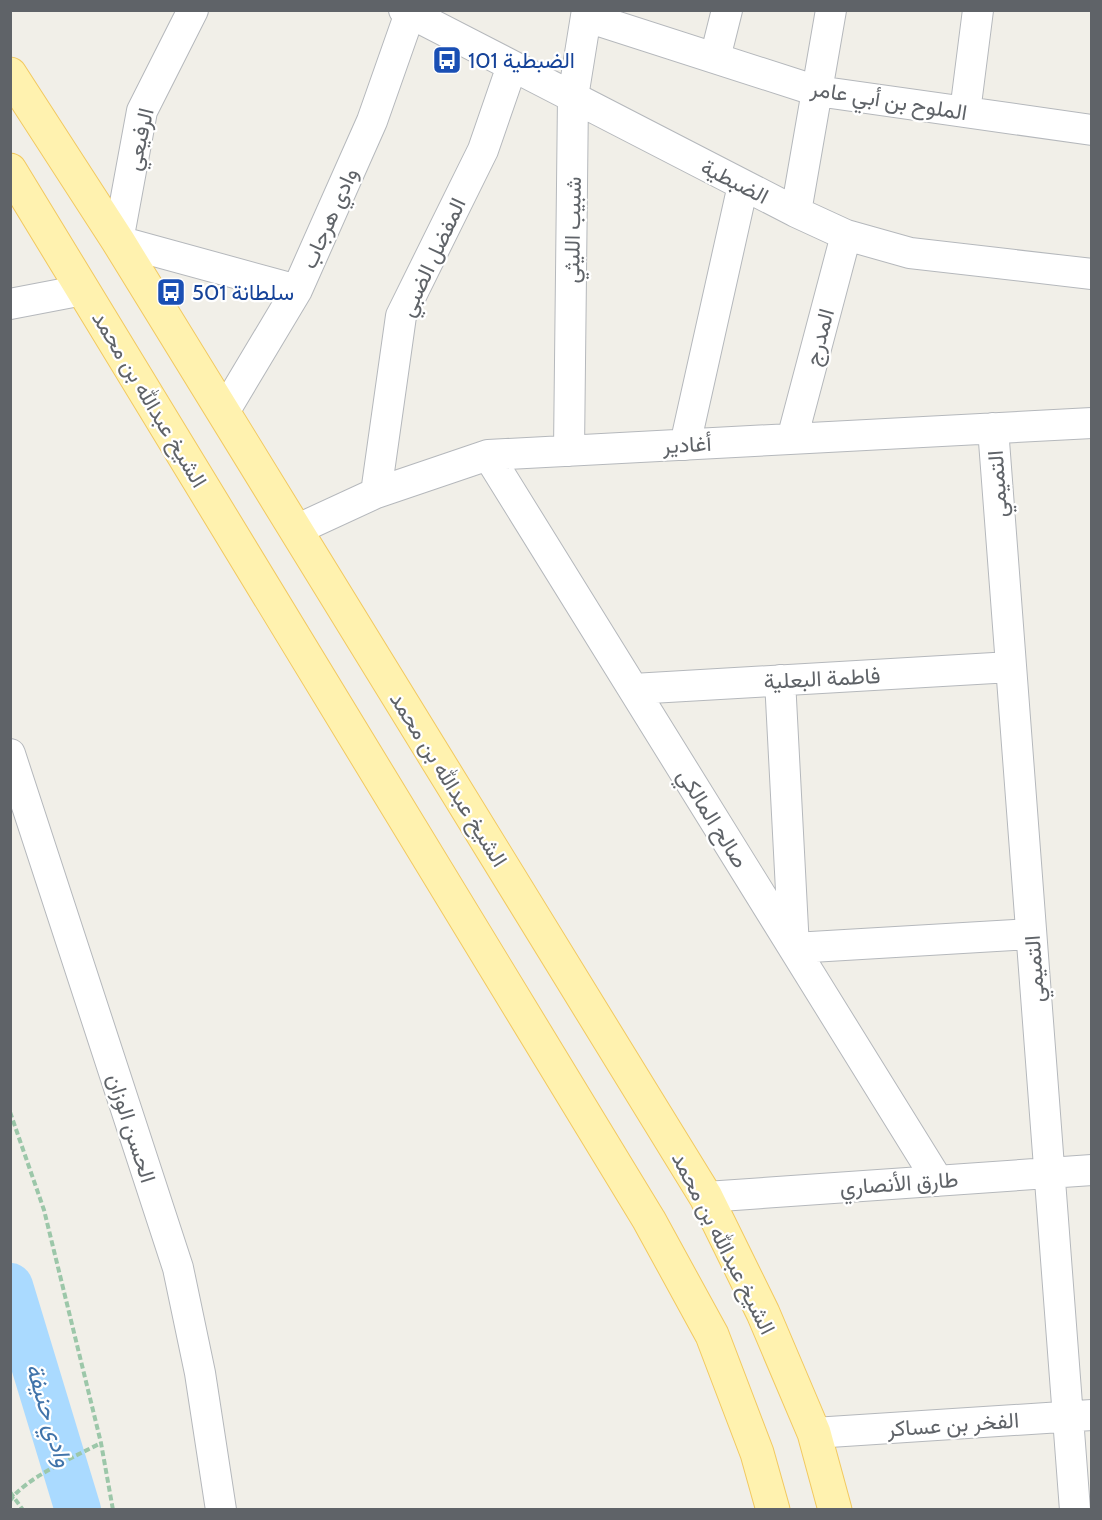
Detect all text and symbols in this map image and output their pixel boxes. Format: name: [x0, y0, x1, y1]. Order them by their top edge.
bus stop icon: الضبطية 101: [431, 44, 463, 76]
place label: الضبطية 101: [468, 47, 575, 74]
street label: الملوح بن أبي عامر: [807, 75, 969, 131]
street label: الرفيعي: [119, 105, 165, 174]
street label: الضبطية: [696, 153, 773, 210]
street label: وادي هرجاب: [295, 164, 368, 275]
street label: شبيب الليثي: [558, 176, 592, 284]
street label: المفضل الضبي: [393, 194, 476, 323]
bus stop icon: سلطانة 501: [155, 276, 187, 308]
place label: سلطانة 501: [192, 279, 294, 306]
street label: الشيخ عبدالله بن محمد: [85, 306, 213, 493]
street label: المدرج: [799, 306, 841, 369]
street label: أغادير: [661, 430, 712, 459]
street label: التميمي: [982, 449, 1018, 518]
street label: فاطمة البعلية: [763, 662, 881, 695]
street label: الشيخ عبدالله بن محمد: [383, 687, 513, 872]
street label: صالح المالكي: [667, 764, 754, 876]
street label: التميمي: [1019, 934, 1055, 1003]
street label: الحسن الوزان: [101, 1070, 162, 1186]
street label: الشيخ عبدالله بن محمد: [665, 1148, 781, 1339]
street label: طارق الأنصاري: [839, 1166, 960, 1206]
water label: وادي حنيفة: [15, 1360, 79, 1472]
street label: الفخر بن عساكر: [885, 1406, 1020, 1443]

